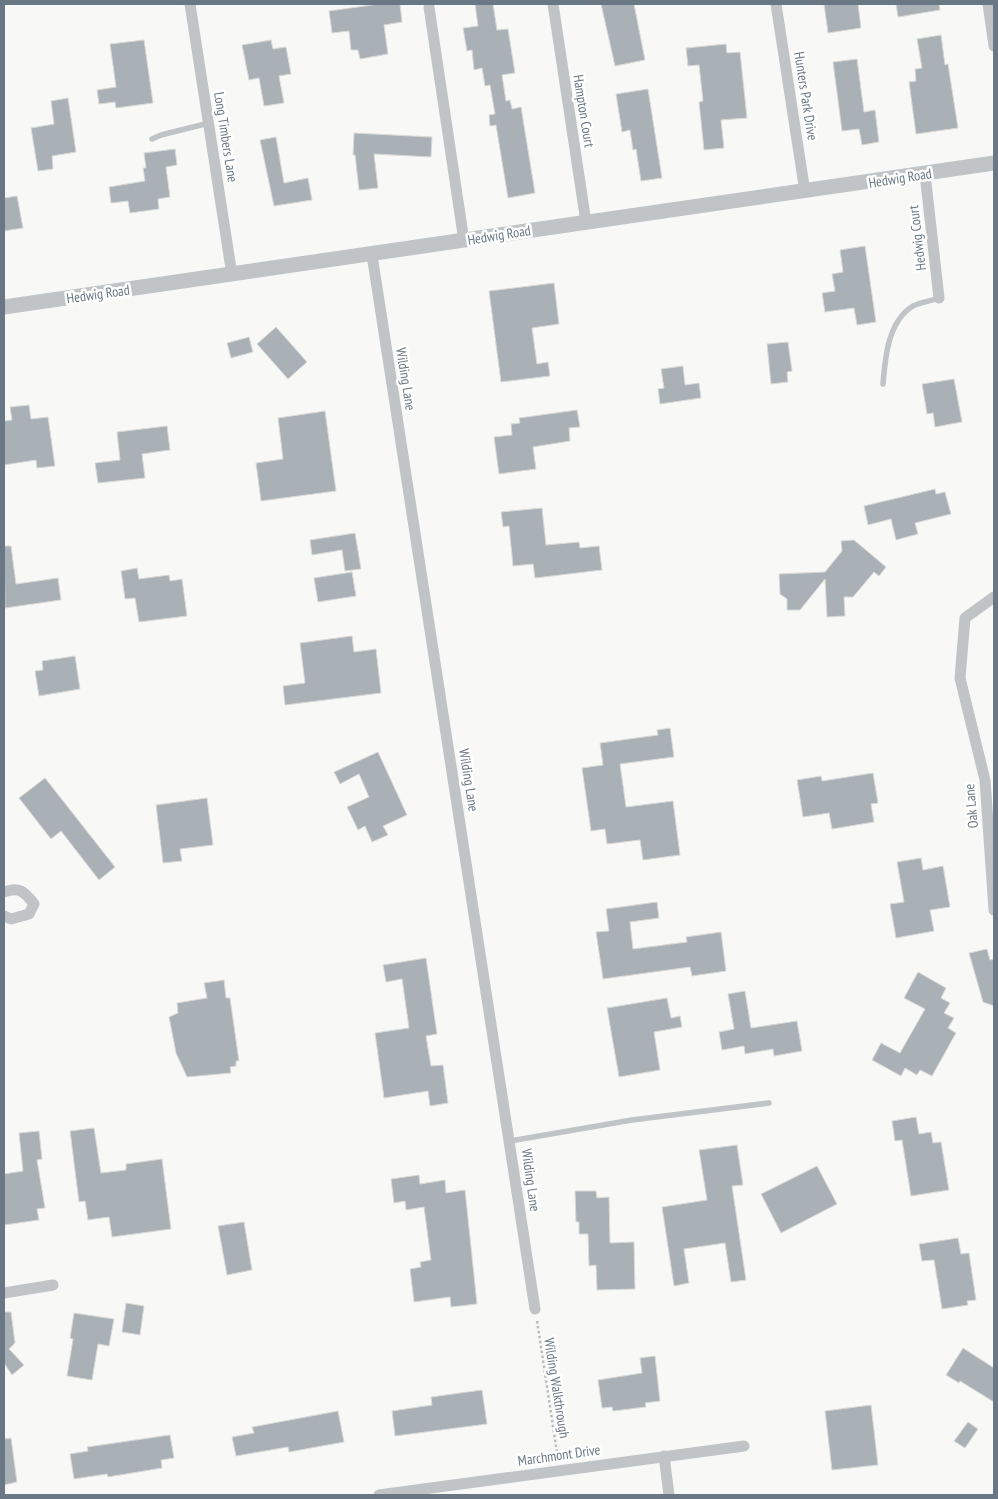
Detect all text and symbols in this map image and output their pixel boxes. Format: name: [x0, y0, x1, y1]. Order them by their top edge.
street label: Hunters Park Drive: [790, 50, 822, 142]
street label: Hampton Court: [569, 73, 599, 149]
street label: Long Timbers Lane: [210, 91, 242, 184]
street label: Hedwig Road: [867, 164, 933, 192]
street label: Hedwig Court: [904, 204, 930, 272]
street label: Hedwig Road: [466, 221, 532, 249]
street label: Hedwig Road: [65, 281, 131, 307]
street label: Wilding Lane: [392, 346, 420, 412]
street label: Wilding Lane: [455, 747, 483, 813]
street label: Oak Lane: [960, 783, 982, 829]
street label: Wilding Lane: [518, 1147, 544, 1213]
street label: Wilding Walkthrough: [540, 1337, 574, 1439]
street label: Marchmont Drive: [517, 1440, 602, 1470]

